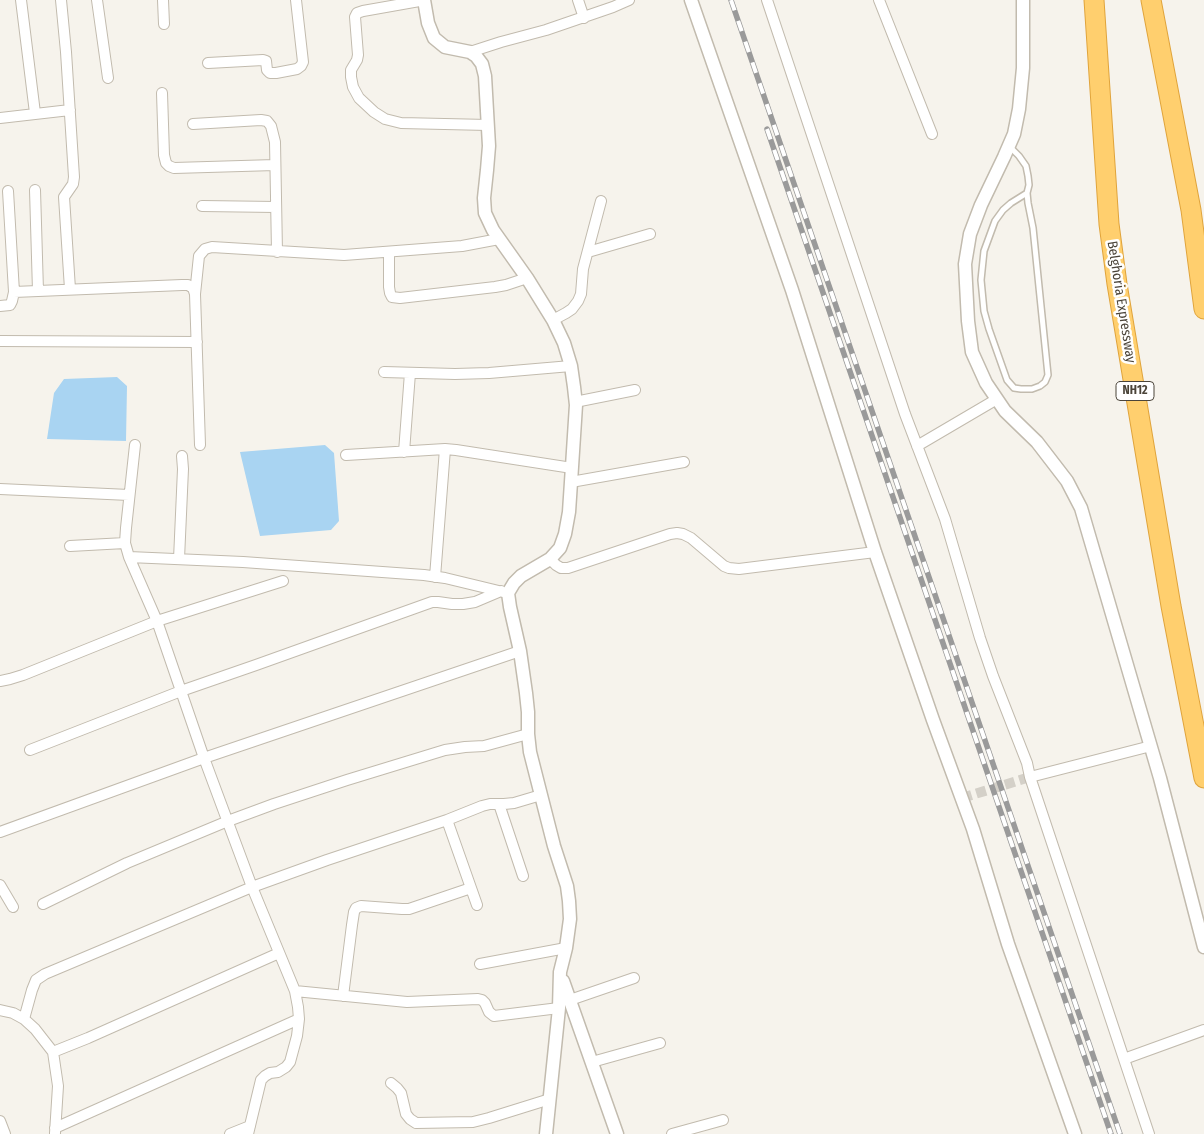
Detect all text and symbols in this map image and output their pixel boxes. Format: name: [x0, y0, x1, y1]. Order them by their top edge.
street label: Belghoria Expressway: [1103, 240, 1139, 364]
road number: NH12: [1116, 382, 1154, 401]

